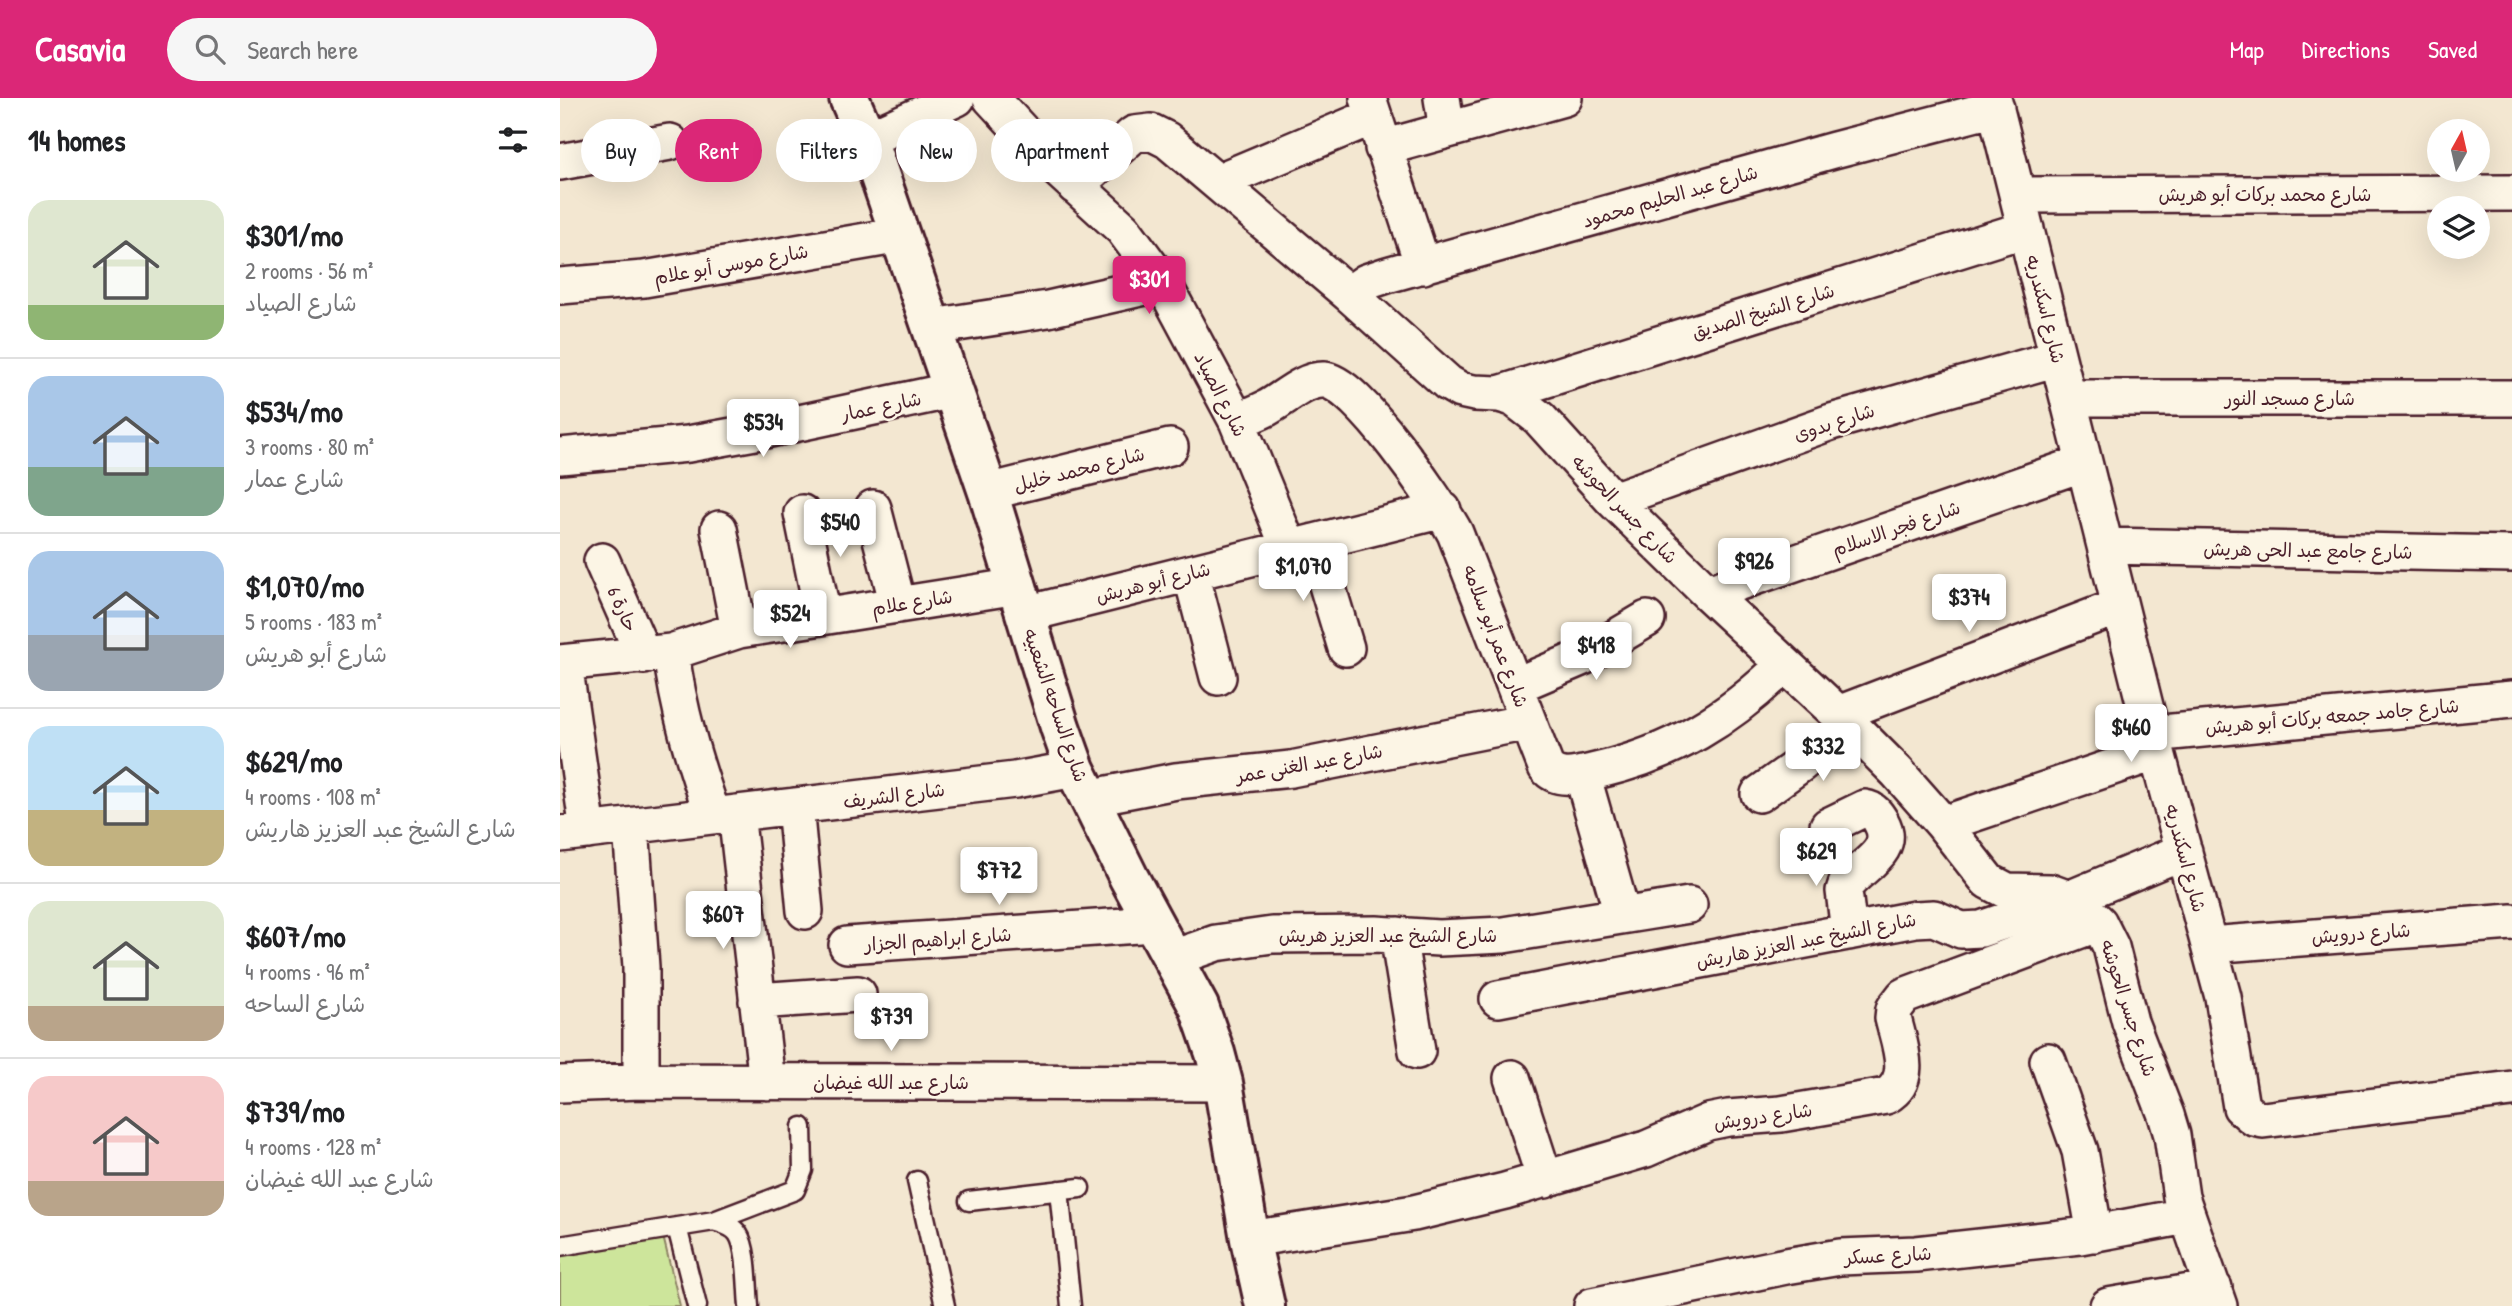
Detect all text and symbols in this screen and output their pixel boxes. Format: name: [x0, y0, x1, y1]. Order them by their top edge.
search box: [167, 18, 657, 81]
text: Casavia: [35, 27, 125, 71]
icon: search: [191, 30, 229, 68]
text: Search here: [247, 32, 358, 67]
text: Map: [2230, 33, 2264, 65]
text: Directions: [2302, 33, 2390, 65]
text: Saved: [2428, 33, 2477, 65]
chip: Buy: [581, 119, 661, 182]
chip: Rent: [675, 119, 762, 182]
chip: Filters: [776, 119, 882, 182]
chip: New: [896, 119, 977, 182]
chip: Apartment: [991, 119, 1133, 182]
north arrow: [2427, 119, 2490, 182]
map controls: [2427, 119, 2490, 259]
text: 14 homes: [28, 120, 126, 160]
icon: filters: [494, 121, 532, 159]
street label: شارع عبد الحليم محمود: [1579, 158, 1761, 235]
street label: شارع محمد بركات أبو هريش: [2159, 181, 2371, 208]
button: layers: [2427, 196, 2490, 259]
text: $301/mo: [245, 215, 343, 255]
icon: home: [84, 228, 168, 312]
street label: شارع موسى أبو علام: [652, 238, 811, 292]
street label: شارع اسكندريه: [2019, 252, 2072, 366]
text: 2 rooms · 56 m²: [245, 255, 373, 286]
pin: $301: [1108, 256, 1190, 316]
text: $301: [1129, 263, 1169, 294]
street label: شارع الشيخ الصديق: [1688, 277, 1838, 346]
text: شارع الصياد: [245, 287, 357, 318]
street label: شارع الصياد: [1188, 347, 1254, 442]
street label: شارع عمار: [837, 385, 924, 428]
street label: شارع مسجد النور: [2223, 385, 2355, 412]
text: $534/mo: [245, 391, 343, 431]
street label: شارع بدوى: [1790, 397, 1878, 448]
pin: $534: [722, 400, 804, 459]
icon: home: [84, 404, 168, 488]
text: $534: [743, 406, 783, 437]
text: 3 rooms · 80 m²: [245, 431, 374, 462]
street label: شارع محمد خليل: [1011, 440, 1147, 499]
street label: شارع جسر الحوشه: [1565, 449, 1684, 570]
text: شارع عمار: [245, 463, 344, 494]
street label: شارع فجر الاسلام: [1828, 494, 1964, 564]
pin: $540: [799, 500, 881, 559]
text: $540: [820, 506, 860, 537]
street label: شارع جامع عبد الحى هريش: [2203, 535, 2413, 566]
pin: $926: [1713, 538, 1795, 598]
pin: $1,070: [1246, 544, 1360, 603]
text: $926: [1734, 545, 1774, 576]
text: $1,070: [1275, 550, 1331, 581]
street label: شارع أبو هريش: [1093, 555, 1213, 610]
street label: شارع عمر أبو سلامه: [1456, 561, 1535, 711]
text: $1,070/mo: [245, 566, 364, 606]
pin: $374: [1928, 574, 2010, 634]
icon: home: [84, 579, 168, 663]
text: $374: [1948, 581, 1990, 612]
street label: حارة 6: [602, 582, 644, 636]
street label: شارع علام: [870, 583, 954, 623]
pin: $524: [749, 590, 831, 650]
text: $524: [770, 597, 810, 628]
text: 5 rooms · 183 m²: [245, 606, 382, 637]
pin: $418: [1555, 622, 1637, 682]
street label: شارع الساحه الشعبيه: [1017, 625, 1094, 786]
text: $418: [1577, 629, 1615, 660]
text: شارع أبو هريش: [245, 638, 387, 669]
street label: شارع جامد جمعه بركات أبو هريش: [2204, 692, 2460, 741]
pin: $460: [2090, 704, 2172, 764]
text: $460: [2111, 711, 2151, 742]
pin: $332: [1782, 724, 1864, 783]
text: $332: [1801, 730, 1845, 761]
street label: شارع عبد الغنى عمر: [1232, 737, 1385, 790]
text: $629/mo: [245, 741, 342, 781]
icon: home: [84, 754, 168, 838]
street label: شارع الشريف: [842, 776, 946, 815]
text: 4 rooms · 108 m²: [245, 781, 381, 812]
street label: شارع اسكندريه: [2158, 801, 2213, 915]
text: شارع الشيخ عبد العزيز هاريش: [245, 813, 516, 844]
pin: $629: [1775, 828, 1857, 888]
text: $629: [1796, 835, 1836, 866]
pin: $772: [958, 848, 1040, 907]
text: $772: [976, 854, 1022, 885]
pin: $607: [682, 892, 764, 951]
text: $607: [702, 898, 744, 929]
street label: شارع الشيخ عبد العزيز هاريش: [1694, 906, 1918, 975]
text: $607/mo: [245, 916, 346, 956]
street label: شارع درويش: [2311, 917, 2411, 950]
street label: شارع ابراهيم الجزار: [862, 921, 1012, 959]
street label: شارع الشيخ عبد العزيز هريش: [1279, 922, 1497, 949]
icon: home: [84, 929, 168, 1013]
street label: شارع جسر الحوشه: [2094, 936, 2163, 1080]
text: 4 rooms · 96 m²: [245, 956, 370, 987]
text: شارع الساحه: [245, 988, 365, 1019]
pin: $739: [850, 993, 932, 1053]
text: $739: [870, 1000, 912, 1031]
street label: شارع عبد الله غيضان: [813, 1069, 969, 1096]
text: $739/mo: [245, 1091, 345, 1131]
street label: شارع درويش: [1712, 1096, 1814, 1137]
icon: home: [84, 1104, 168, 1188]
text: 4 rooms · 128 m²: [245, 1131, 381, 1162]
text: شارع عبد الله غيضان: [245, 1163, 434, 1194]
street label: شارع عسكر: [1842, 1240, 1932, 1271]

